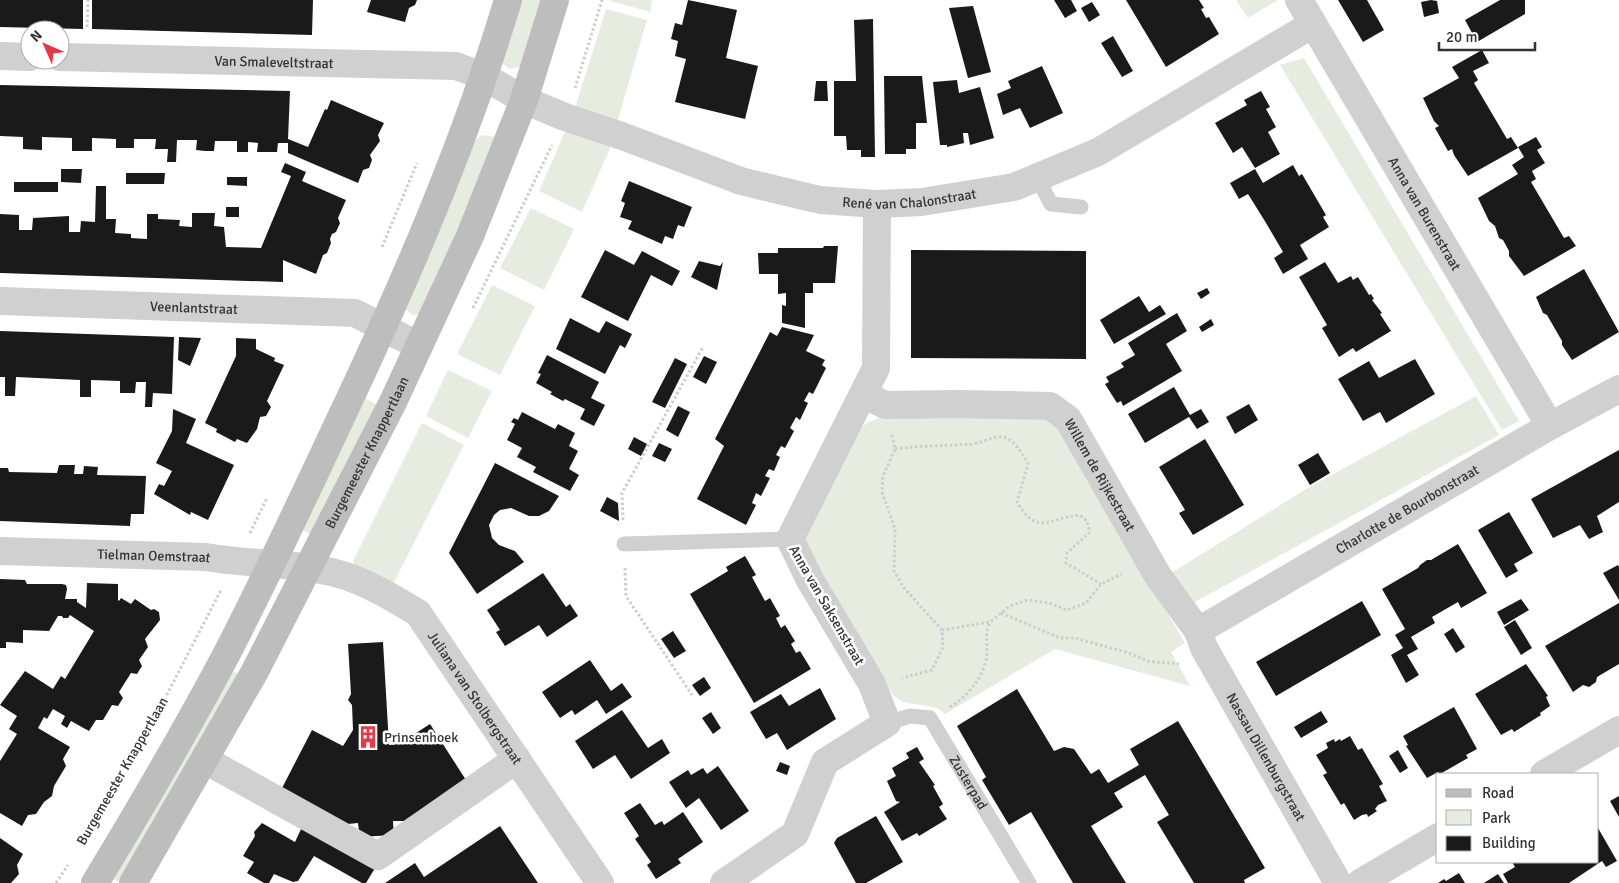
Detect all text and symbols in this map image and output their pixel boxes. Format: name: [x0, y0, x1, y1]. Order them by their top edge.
north arrow: [20, 20, 70, 70]
scale bar: [1439, 20, 1535, 52]
text: N: [27, 27, 46, 46]
text: 20 m: [1446, 28, 1477, 46]
street label: Van Smaleveltstraat: [214, 53, 334, 72]
street label: Anna van Burenstraat: [1384, 154, 1465, 274]
street label: René van Chalonstraat: [842, 185, 977, 213]
street label: Veenlantstraat: [150, 298, 238, 318]
street label: Burgemeester Knappertlaan: [321, 374, 413, 532]
street label: Willem de Rijkestraat: [1061, 416, 1139, 535]
street label: Charlotte de Bourbonstraat: [1333, 461, 1482, 558]
street label: Anna van Saksenstraat: [785, 542, 868, 668]
street label: Tielman Oemstraat: [97, 546, 212, 567]
street label: Juliana van Stolbergstraat: [424, 628, 526, 768]
street label: Nassau Dillenburgstraat: [1222, 690, 1309, 824]
street label: Burgemeester Knappertlaan: [73, 694, 172, 848]
building icon: Prinsenhoek: [355, 724, 381, 750]
place label: Prinsenhoek: [384, 729, 458, 746]
street label: Zusterpad: [945, 752, 991, 813]
legend: [1436, 773, 1599, 863]
text: Road: [1482, 784, 1514, 802]
text: Park: [1482, 809, 1511, 827]
text: Building: [1482, 834, 1536, 852]

